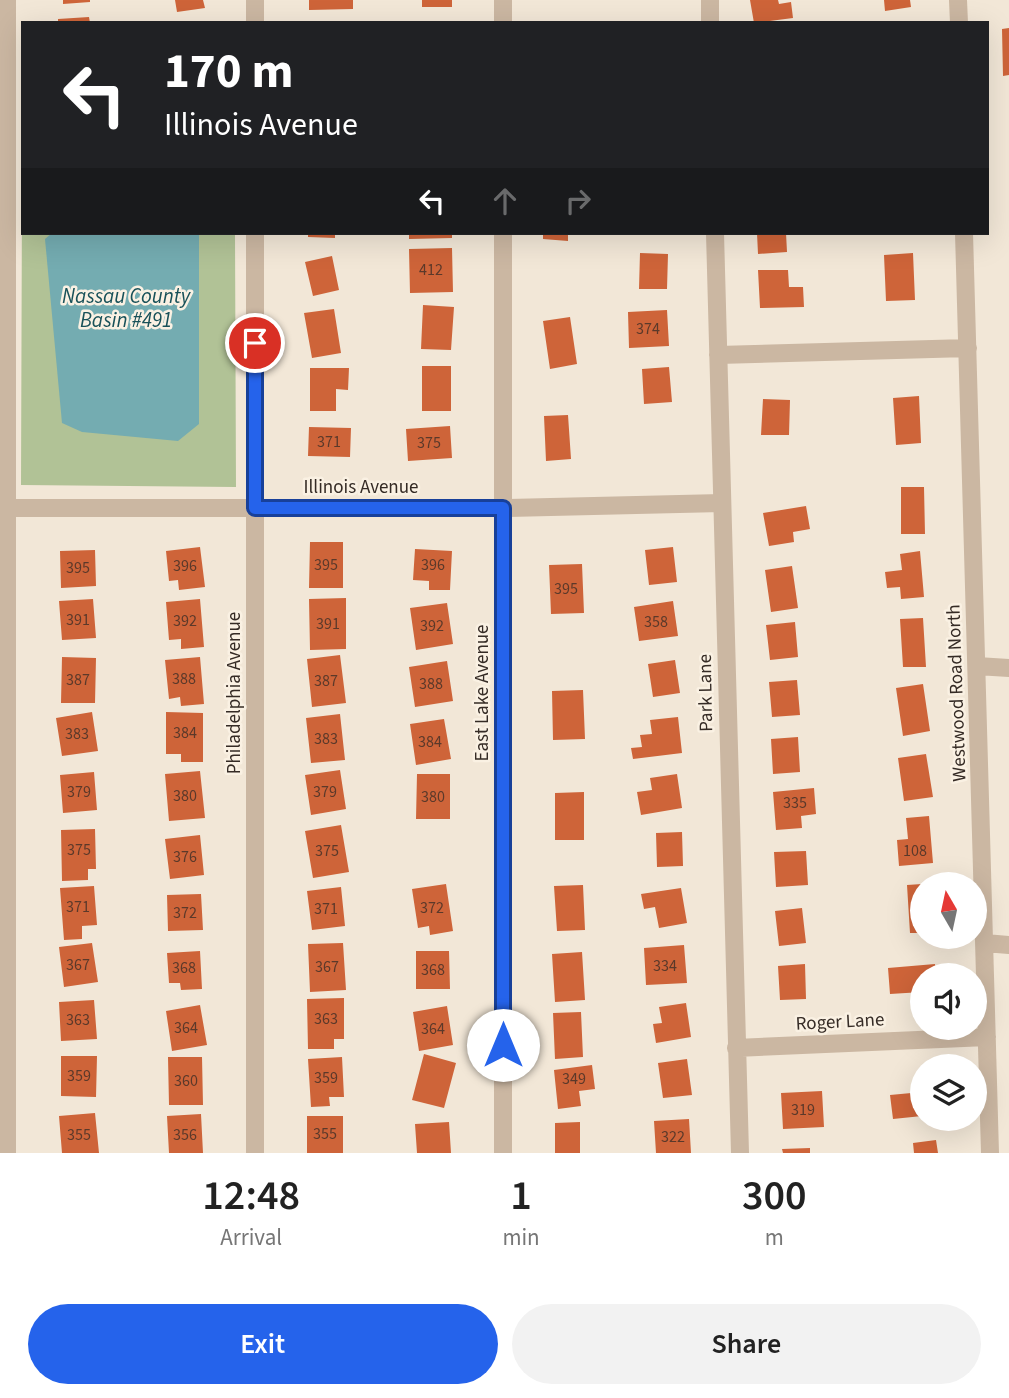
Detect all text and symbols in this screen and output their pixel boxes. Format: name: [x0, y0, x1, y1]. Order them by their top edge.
text: 170 m: [164, 37, 293, 107]
icon: left: [49, 49, 140, 140]
text: Illinois Avenue: [164, 102, 358, 148]
icon: left: [413, 182, 451, 220]
icon: ahead: [486, 182, 524, 220]
icon: right: [559, 182, 597, 220]
house number: 412: [419, 259, 443, 281]
water label: Nassau County Basin #491: [62, 281, 192, 335]
pin: [225, 313, 285, 373]
house number: 374: [636, 318, 660, 340]
icon: arrive: [236, 324, 274, 362]
house number: 371: [317, 431, 341, 453]
house number: 375: [417, 432, 441, 454]
street label: Illinois Avenue: [303, 474, 419, 501]
house number: 395: [314, 554, 338, 576]
house number: 396: [421, 554, 445, 576]
house number: 396: [173, 555, 197, 577]
house number: 395: [66, 557, 90, 579]
house number: 395: [554, 578, 578, 600]
street label: Westwood Road North: [940, 604, 974, 782]
house number: 391: [66, 609, 90, 631]
house number: 392: [173, 610, 197, 632]
house number: 358: [644, 611, 668, 633]
street label: Philadelphia Avenue: [221, 612, 248, 774]
house number: 391: [316, 613, 340, 635]
house number: 392: [420, 615, 444, 637]
street label: East Lake Avenue: [469, 624, 496, 762]
street label: Park Lane: [692, 654, 720, 732]
house number: 388: [172, 668, 196, 690]
house number: 387: [66, 669, 90, 691]
house number: 387: [314, 670, 338, 692]
house number: 388: [419, 673, 443, 695]
house number: 384: [173, 722, 197, 744]
house number: 383: [65, 723, 89, 745]
house number: 383: [314, 728, 338, 750]
house number: 384: [418, 731, 442, 753]
house number: 379: [67, 781, 91, 803]
house number: 379: [313, 781, 337, 803]
house number: 380: [173, 785, 197, 807]
house number: 380: [421, 786, 445, 808]
house number: 335: [783, 792, 807, 814]
house number: 375: [67, 839, 91, 861]
house number: 375: [315, 840, 339, 862]
house number: 108: [903, 840, 927, 862]
house number: 376: [173, 846, 197, 868]
north arrow: [910, 872, 987, 948]
map controls: [910, 872, 987, 1131]
house number: 371: [66, 896, 90, 918]
house number: 372: [420, 897, 444, 919]
house number: 371: [314, 898, 338, 920]
house number: 372: [173, 902, 197, 924]
house number: 367: [66, 954, 90, 976]
house number: 334: [653, 955, 677, 977]
house number: 367: [315, 956, 339, 978]
house number: 368: [172, 957, 196, 979]
house number: 368: [421, 959, 445, 981]
button: sound: [910, 963, 987, 1040]
street label: Roger Lane: [795, 1006, 885, 1038]
house number: 363: [314, 1008, 338, 1030]
position arrow: [466, 1008, 540, 1082]
house number: 363: [66, 1009, 90, 1031]
house number: 364: [174, 1017, 198, 1039]
house number: 364: [421, 1018, 445, 1040]
button: layers: [910, 1054, 987, 1131]
house number: 359: [67, 1065, 91, 1087]
house number: 359: [314, 1067, 338, 1089]
house number: 349: [562, 1068, 586, 1090]
house number: 360: [174, 1070, 198, 1092]
house number: 319: [791, 1099, 815, 1121]
house number: 355: [313, 1123, 337, 1145]
house number: 355: [67, 1124, 91, 1146]
house number: 356: [173, 1124, 197, 1146]
house number: 322: [661, 1126, 685, 1148]
text: 12:48: [202, 1166, 300, 1226]
text: 1: [510, 1166, 532, 1226]
text: 300: [742, 1166, 807, 1226]
text: Arrival: [220, 1221, 282, 1254]
text: min: [502, 1221, 540, 1254]
text: m: [765, 1221, 784, 1254]
button: Exit: [28, 1304, 498, 1384]
button: Share: [512, 1304, 981, 1384]

